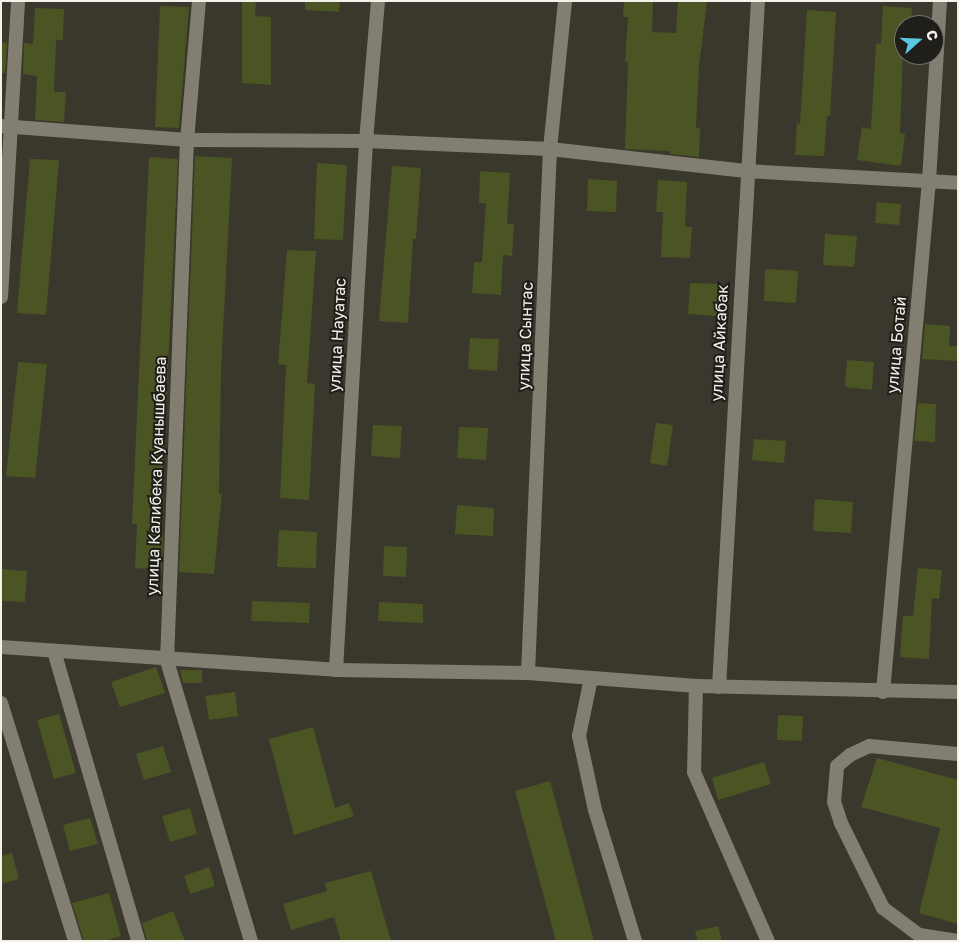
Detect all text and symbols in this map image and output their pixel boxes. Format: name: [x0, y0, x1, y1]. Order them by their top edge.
north arrow: [894, 15, 944, 65]
text: С: [923, 27, 942, 43]
street label: улица Науатас: [324, 277, 350, 393]
street label: улица Сынтас: [514, 281, 536, 391]
street label: улица Айкабак: [706, 284, 732, 402]
street label: улица Ботай: [882, 296, 910, 394]
street label: улица Калибека Куанышбаева: [142, 356, 170, 596]

